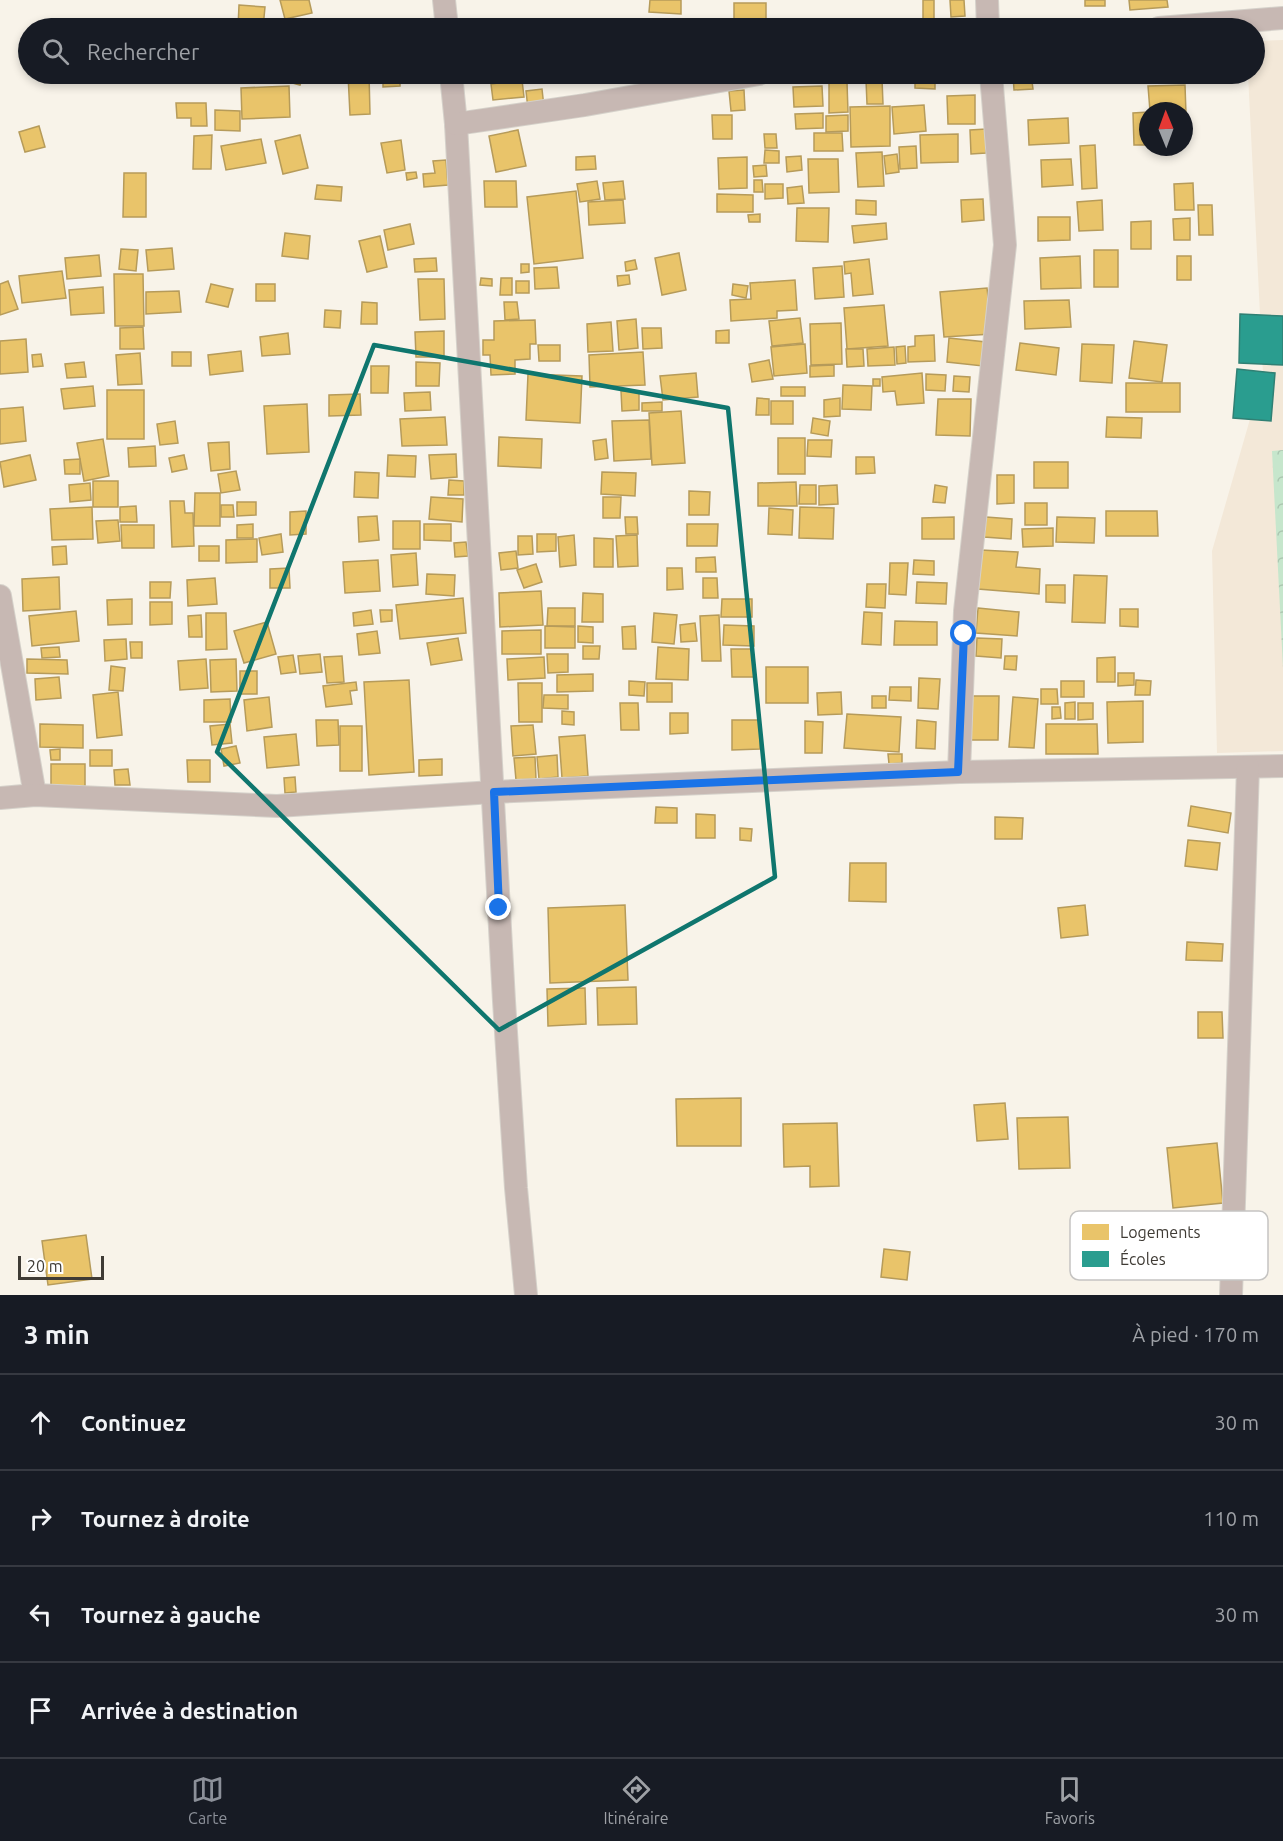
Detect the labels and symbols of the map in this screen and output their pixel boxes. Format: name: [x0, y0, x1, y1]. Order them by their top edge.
north arrow: [1139, 102, 1193, 156]
route start: [950, 620, 976, 646]
route end: [485, 894, 511, 920]
legend: [1070, 1211, 1268, 1280]
text: Logements: [1120, 1223, 1201, 1241]
text: Écoles: [1120, 1248, 1166, 1268]
scale bar: [18, 1253, 104, 1280]

